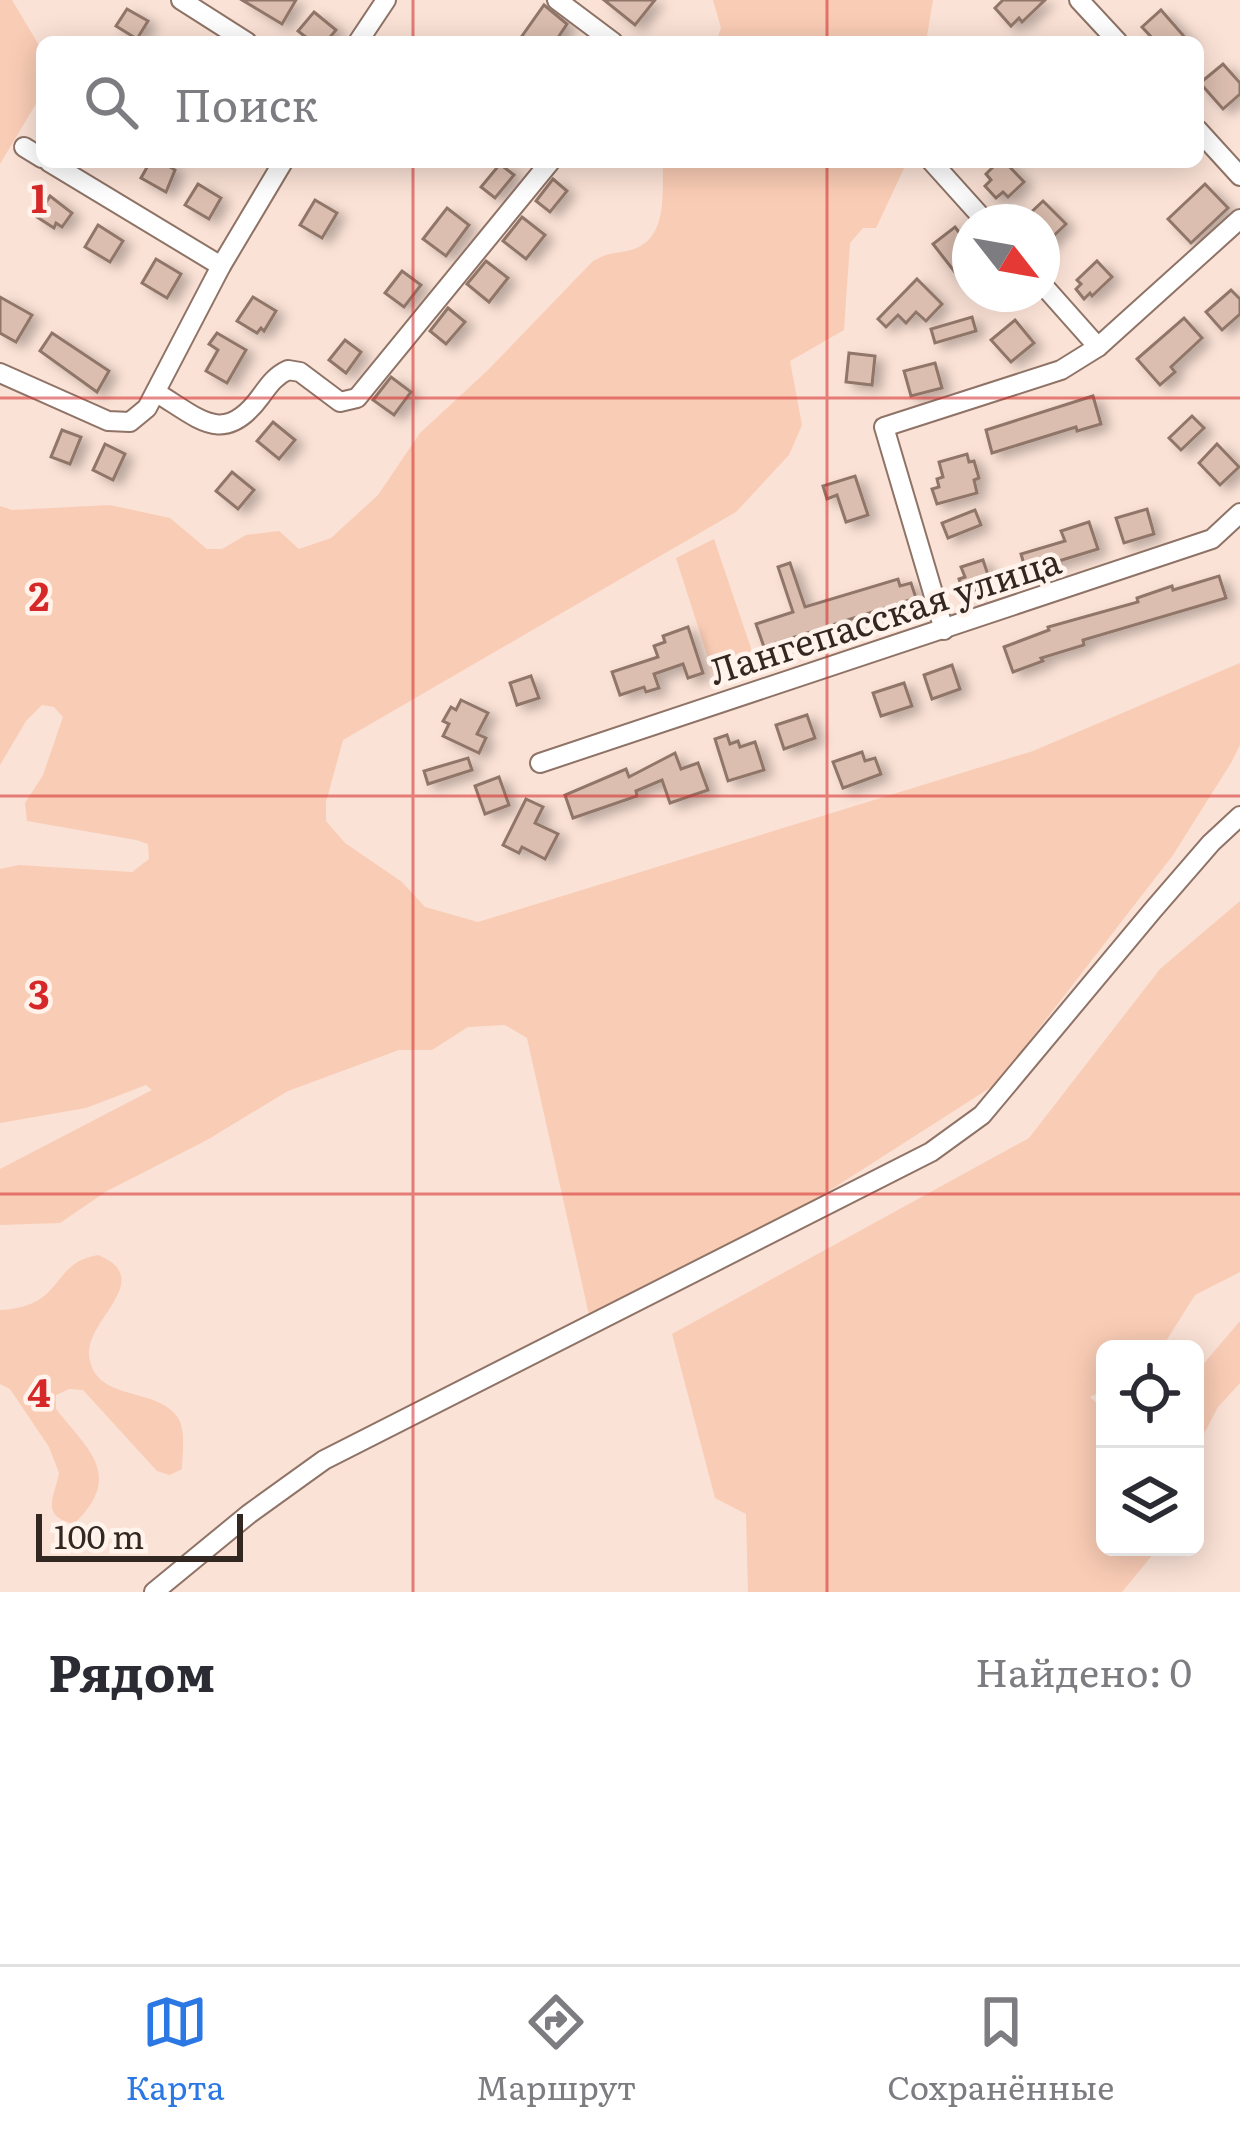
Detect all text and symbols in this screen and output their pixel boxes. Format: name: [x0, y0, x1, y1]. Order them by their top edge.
search box: [36, 36, 1204, 168]
icon: search: [78, 69, 144, 135]
text: Поиск: [174, 69, 318, 136]
text: 1: [31, 167, 47, 225]
north arrow: [952, 204, 1060, 312]
street label: Лангепасская улица: [701, 532, 1067, 696]
text: 2: [29, 565, 49, 623]
text: 3: [28, 963, 50, 1021]
map controls: [1096, 1340, 1204, 1556]
button: locate: [1096, 1340, 1204, 1448]
text: 4: [27, 1361, 51, 1419]
button: layers: [1096, 1448, 1204, 1556]
scale bar: [36, 1508, 243, 1561]
text: 100 m: [54, 1510, 144, 1559]
text: Рядом: [48, 1632, 215, 1708]
text: Найдено: 0: [975, 1641, 1192, 1699]
tab: Карта: [126, 1989, 224, 2110]
tab: Маршрут: [476, 1989, 636, 2110]
tab: Сохранённые: [887, 1989, 1114, 2110]

